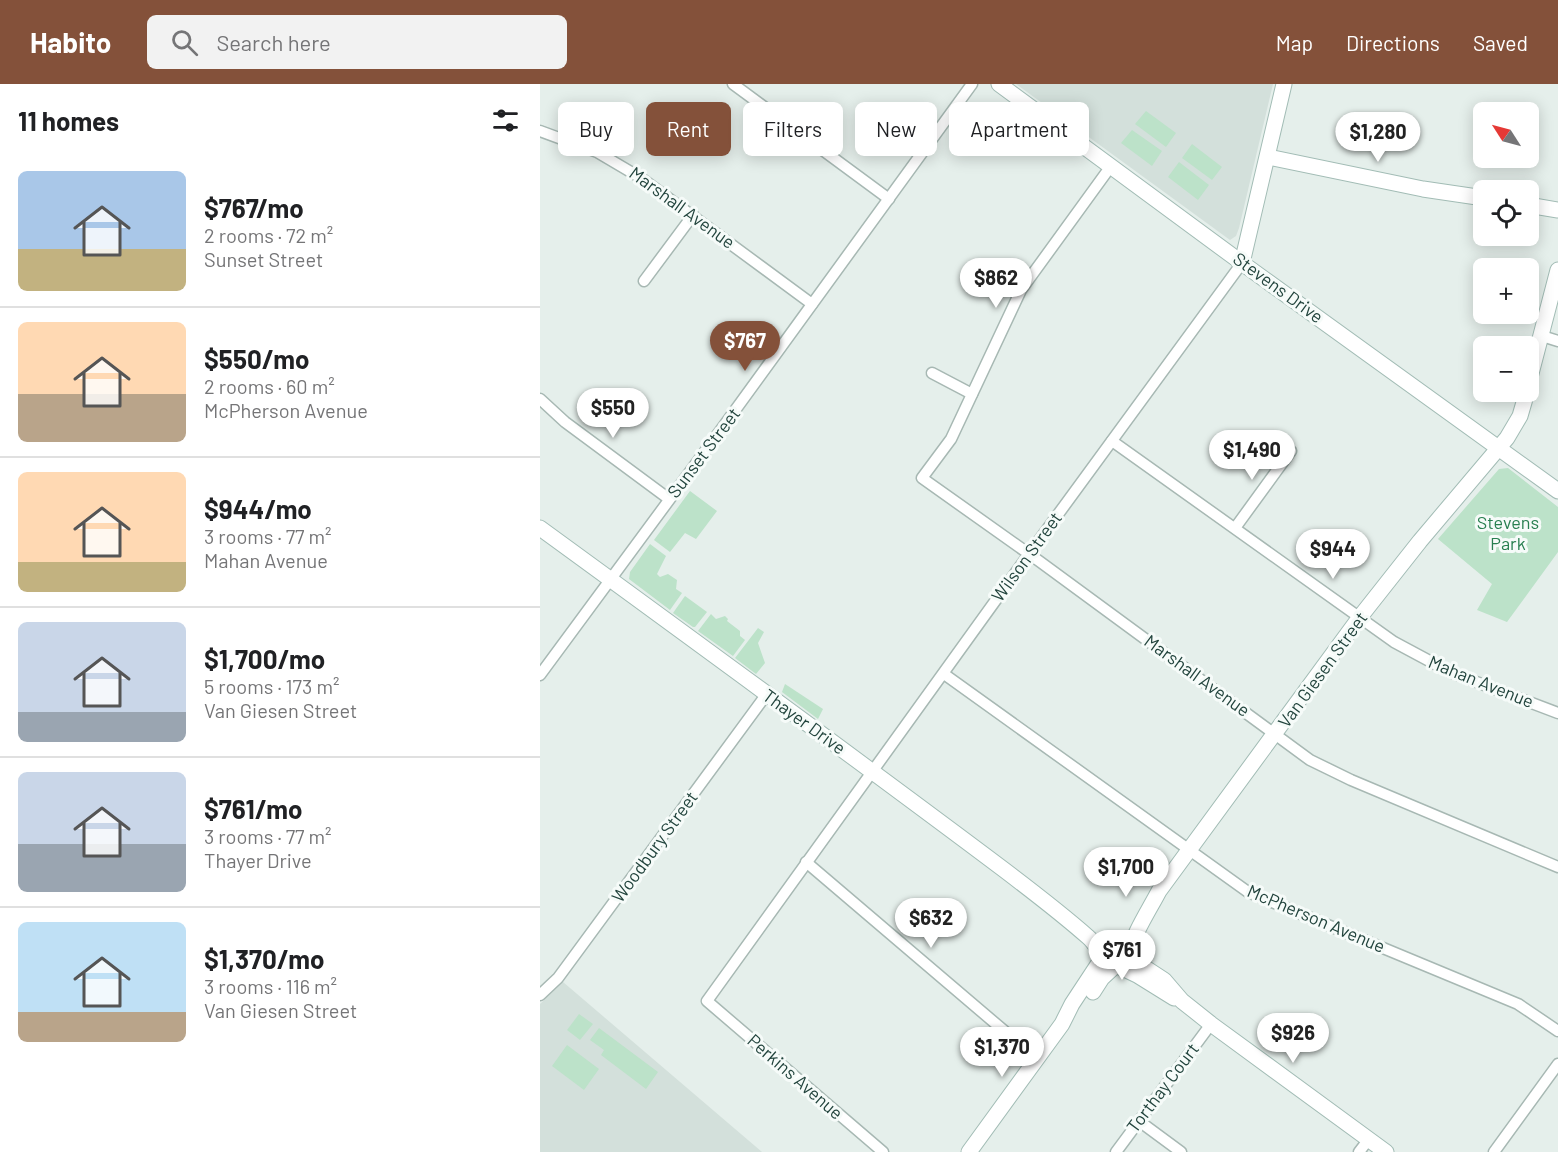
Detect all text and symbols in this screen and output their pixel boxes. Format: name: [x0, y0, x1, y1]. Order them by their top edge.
search box: [147, 15, 567, 69]
text: Habito: [30, 25, 111, 59]
icon: search: [168, 26, 201, 59]
text: Search here: [216, 29, 331, 55]
text: Map: [1276, 30, 1313, 55]
text: Directions: [1346, 30, 1440, 55]
text: Saved: [1473, 30, 1528, 55]
chip: Buy: [558, 102, 634, 156]
chip: Rent: [646, 102, 731, 156]
chip: Filters: [743, 102, 843, 156]
chip: New: [855, 102, 937, 156]
chip: Apartment: [949, 102, 1089, 156]
north arrow: [1473, 102, 1539, 168]
map controls: [1473, 102, 1539, 402]
icon: filters: [489, 104, 522, 137]
text: 11 homes: [18, 105, 119, 136]
pin: $1,280: [1329, 112, 1427, 163]
text: $1,280: [1349, 119, 1407, 143]
street label: Marshall Avenue: [625, 161, 740, 253]
button: locate: [1473, 180, 1539, 246]
text: $767/mo: [204, 192, 304, 223]
icon: home: [66, 195, 138, 267]
text: 2 rooms · 72 m²: [204, 223, 333, 247]
text: Sunset Street: [204, 247, 323, 271]
street label: Stevens Drive: [1229, 247, 1328, 327]
pin: $862: [960, 258, 1032, 309]
button: +: [1473, 258, 1539, 324]
text: $862: [974, 265, 1018, 289]
pin: $767: [709, 321, 781, 372]
text: $767: [724, 328, 766, 352]
button: −: [1473, 336, 1539, 402]
text: $550/mo: [204, 343, 309, 374]
icon: home: [66, 346, 138, 418]
text: 2 rooms · 60 m²: [204, 374, 335, 398]
pin: $550: [577, 388, 649, 439]
text: $550: [591, 395, 635, 419]
text: McPherson Avenue: [204, 398, 368, 422]
street label: Sunset Street: [662, 403, 744, 502]
pin: $1,490: [1203, 430, 1301, 481]
text: $1,490: [1223, 437, 1281, 461]
text: $944/mo: [204, 493, 312, 524]
icon: home: [66, 496, 138, 568]
street label: Wilson Street: [986, 507, 1066, 606]
park label: Stevens Park: [1477, 511, 1539, 554]
text: 3 rooms · 77 m²: [204, 524, 332, 548]
pin: $944: [1297, 529, 1369, 580]
text: $944: [1310, 536, 1356, 560]
text: Mahan Avenue: [204, 548, 328, 572]
street label: Van Giesen Street: [1273, 607, 1372, 732]
street label: Marshall Avenue: [1140, 629, 1255, 721]
text: $1,700/mo: [204, 643, 325, 674]
icon: home: [66, 646, 138, 718]
street label: Mahan Avenue: [1426, 650, 1537, 712]
text: 5 rooms · 173 m²: [204, 674, 339, 698]
street label: Thayer Drive: [759, 684, 850, 759]
text: Van Giesen Street: [204, 698, 357, 722]
street label: Woodbury Street: [607, 787, 702, 906]
text: $761/mo: [204, 793, 302, 824]
icon: home: [66, 796, 138, 868]
text: 3 rooms · 77 m²: [204, 824, 332, 848]
pin: $1,700: [1077, 847, 1175, 898]
text: Thayer Drive: [204, 848, 312, 872]
text: $1,700: [1098, 854, 1154, 878]
street label: McPherson Avenue: [1244, 879, 1389, 957]
pin: $632: [895, 898, 967, 949]
text: $632: [909, 905, 953, 929]
pin: $761: [1086, 930, 1158, 981]
text: $761: [1102, 937, 1142, 961]
text: $1,370/mo: [204, 943, 324, 974]
icon: home: [66, 946, 138, 1018]
text: 3 rooms · 116 m²: [204, 974, 337, 998]
text: Van Giesen Street: [204, 998, 357, 1022]
pin: $926: [1257, 1013, 1329, 1064]
text: $926: [1271, 1020, 1315, 1044]
pin: $1,370: [953, 1027, 1051, 1078]
street label: Perkins Avenue: [743, 1029, 848, 1124]
text: $1,370: [974, 1034, 1030, 1058]
street label: Torthay Court: [1121, 1038, 1203, 1137]

